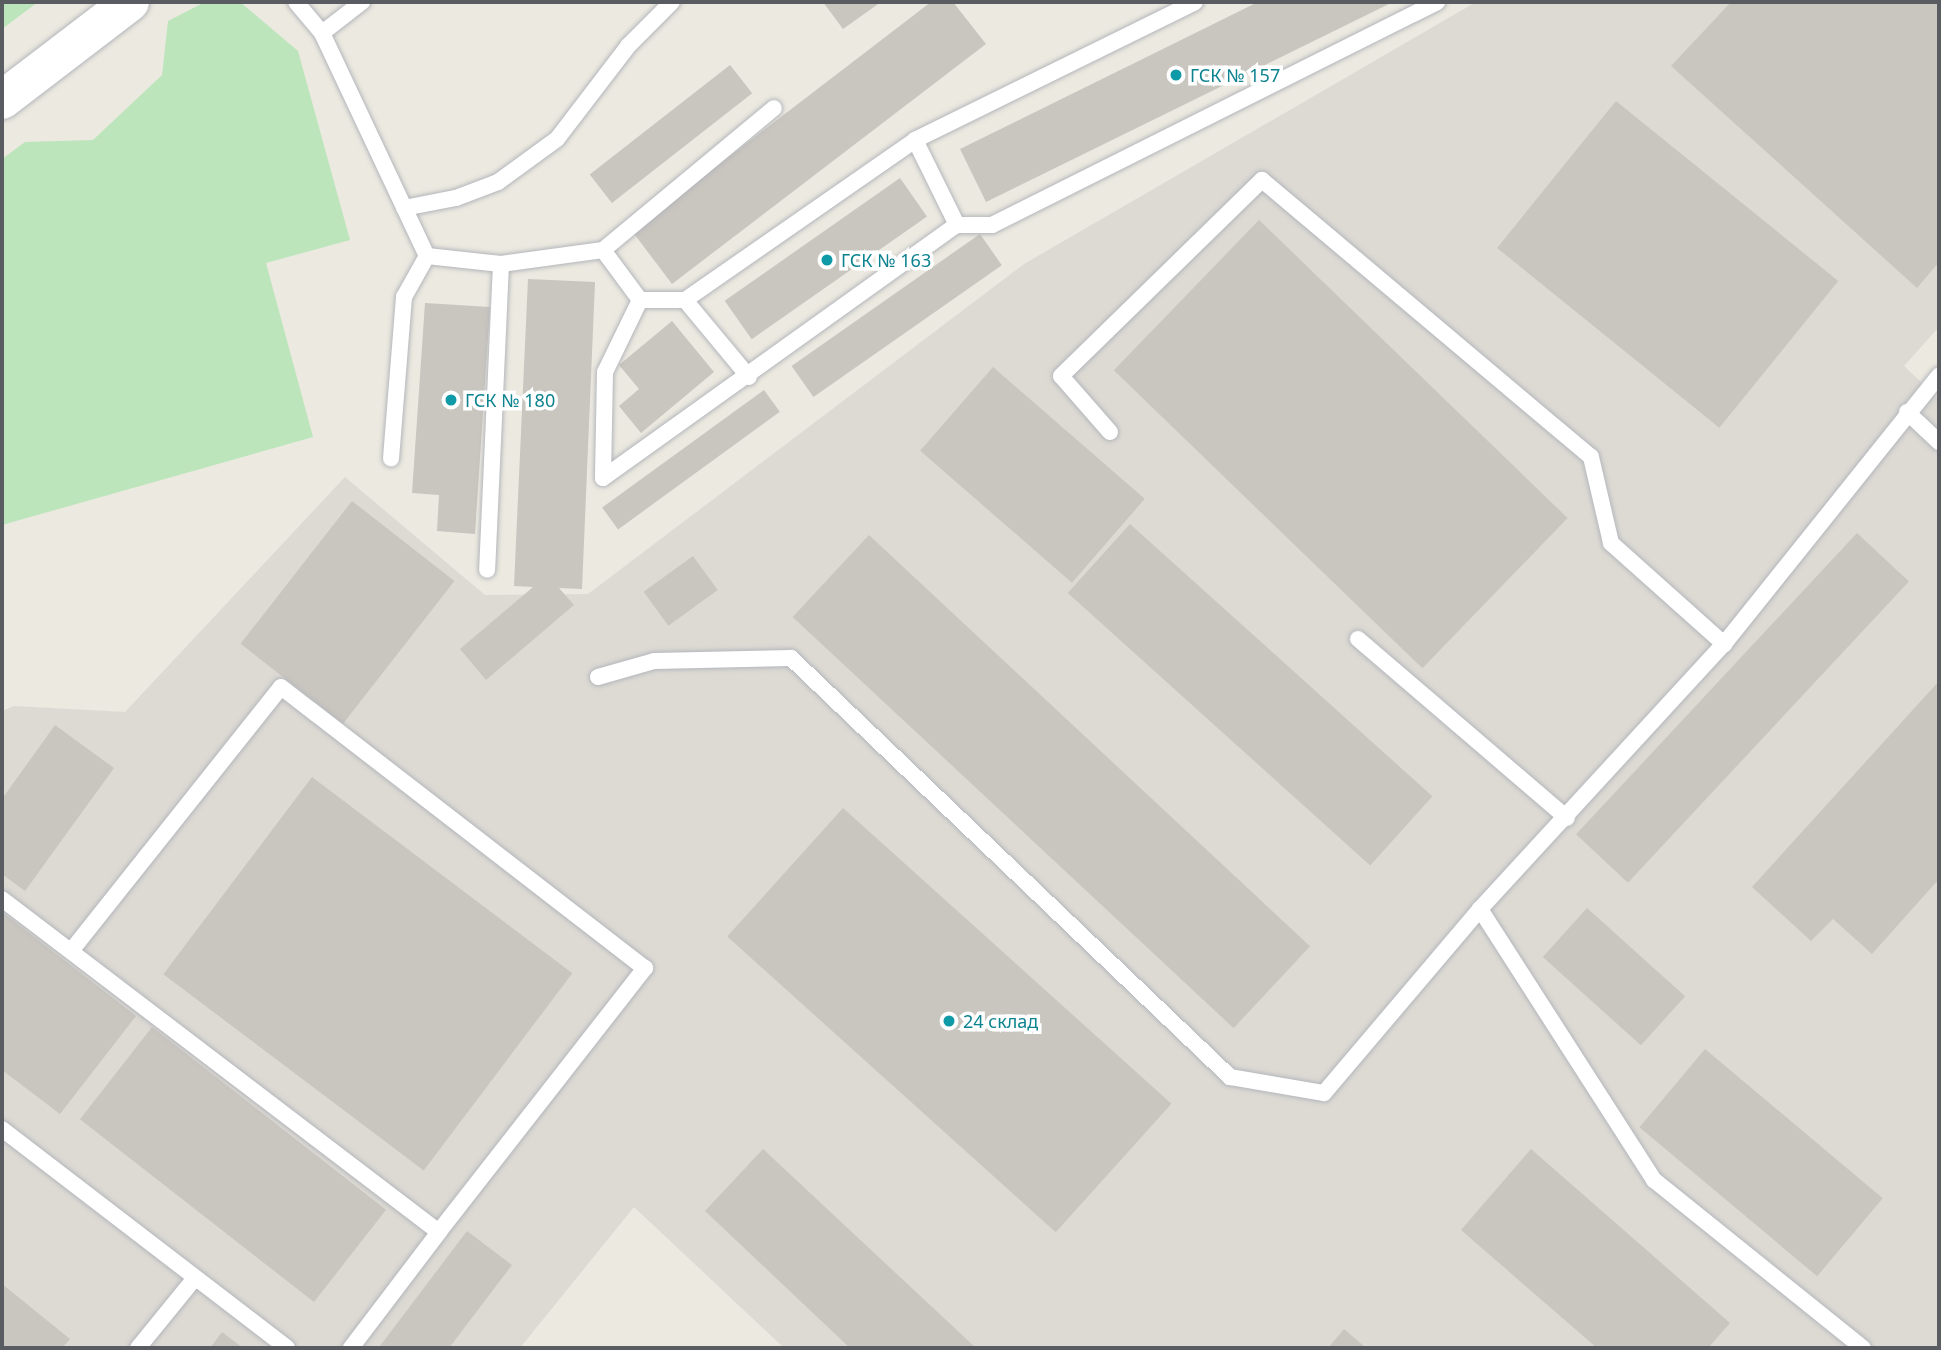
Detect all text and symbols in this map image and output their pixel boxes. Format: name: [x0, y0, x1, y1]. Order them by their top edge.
place label: ГСК № 157: [1190, 64, 1280, 86]
marker: ГСК № 157: [1168, 67, 1184, 83]
place label: ГСК № 163: [841, 249, 931, 271]
marker: ГСК № 163: [819, 252, 835, 268]
place label: ГСК № 180: [465, 389, 555, 411]
marker: ГСК № 180: [443, 392, 459, 408]
place label: 24 склад: [963, 1010, 1038, 1032]
marker: 24 склад: [941, 1013, 957, 1029]

